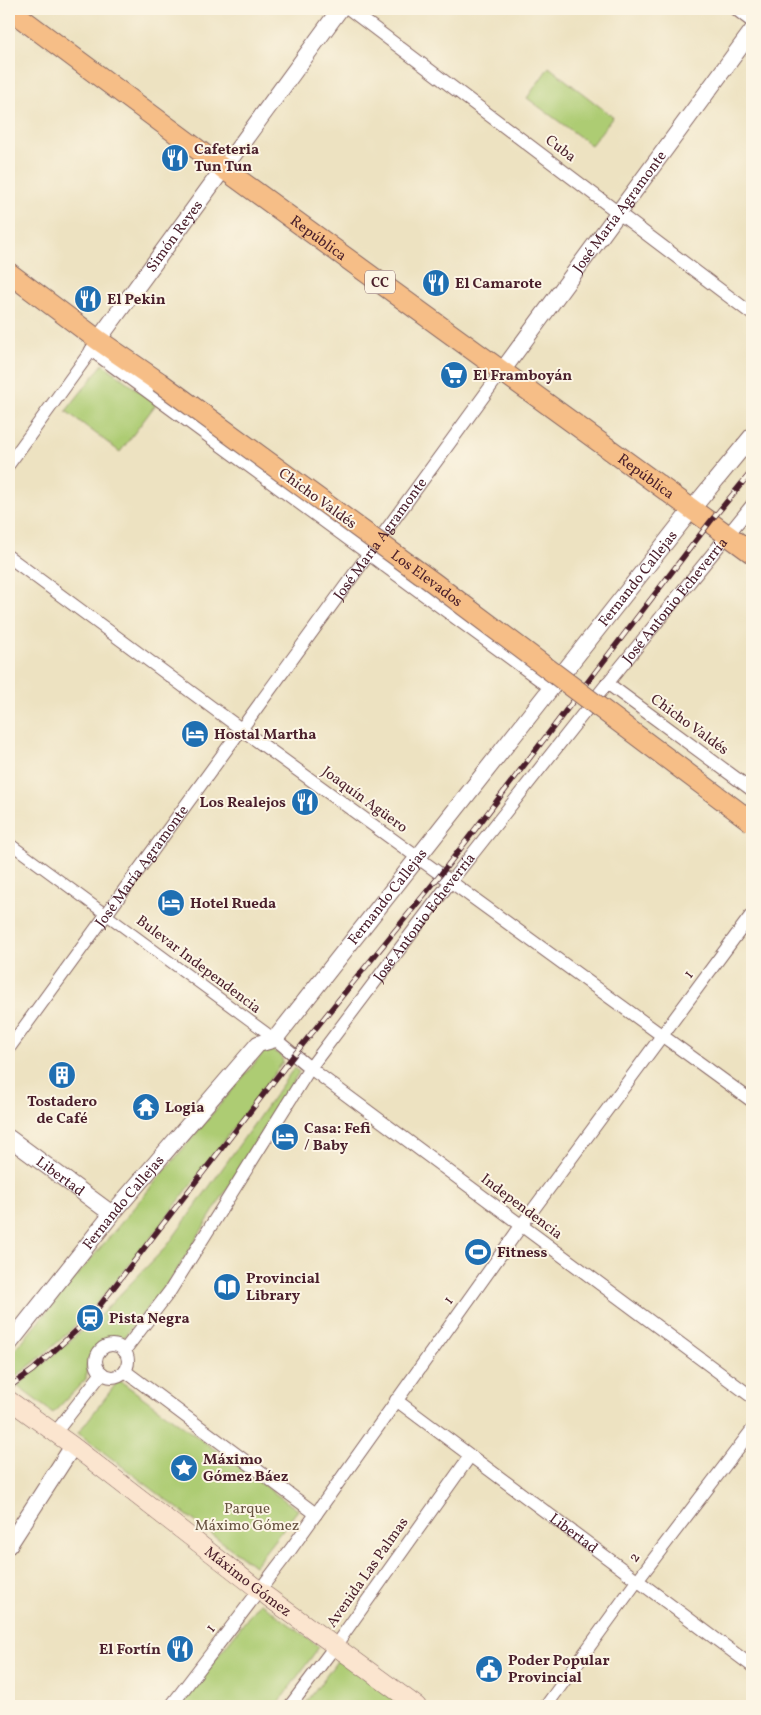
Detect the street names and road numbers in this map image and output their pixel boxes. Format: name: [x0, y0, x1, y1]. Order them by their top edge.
street label: Cuba: [540, 131, 580, 168]
street label: José María Agramonte: [569, 147, 672, 278]
street label: Simón Reyes: [142, 196, 209, 277]
street label: República: [285, 211, 350, 267]
road number: CC: [365, 270, 395, 294]
street label: República: [613, 449, 678, 505]
street label: Chicho Valdés: [274, 464, 360, 535]
street label: José María Agramonte: [329, 474, 433, 605]
street label: Fernando Callejas: [594, 526, 683, 632]
street label: José Antonio Echeverría: [618, 534, 734, 669]
street label: Los Elevados: [386, 546, 466, 613]
street label: Chicho Valdés: [646, 690, 732, 761]
street label: Joaquín Agüero: [317, 762, 411, 839]
street label: José María Agramonte: [91, 802, 194, 932]
street label: Fernando Callejas: [344, 845, 433, 950]
street label: José Antonio Echeverría: [369, 849, 481, 987]
street label: Bulevar Independencia: [131, 911, 265, 1019]
street label: 1: [679, 966, 699, 984]
street label: Fernando Callejas: [78, 1151, 170, 1255]
street label: Libertad: [31, 1152, 88, 1202]
street label: Independencia: [476, 1169, 566, 1245]
street label: 1: [439, 1292, 459, 1309]
street label: Libertad: [544, 1509, 602, 1559]
street label: Avenida Las Palmas: [322, 1514, 414, 1632]
street label: Máximo Gómez: [199, 1542, 295, 1623]
street label: 2: [624, 1548, 646, 1567]
street label: 1: [201, 1620, 221, 1638]

